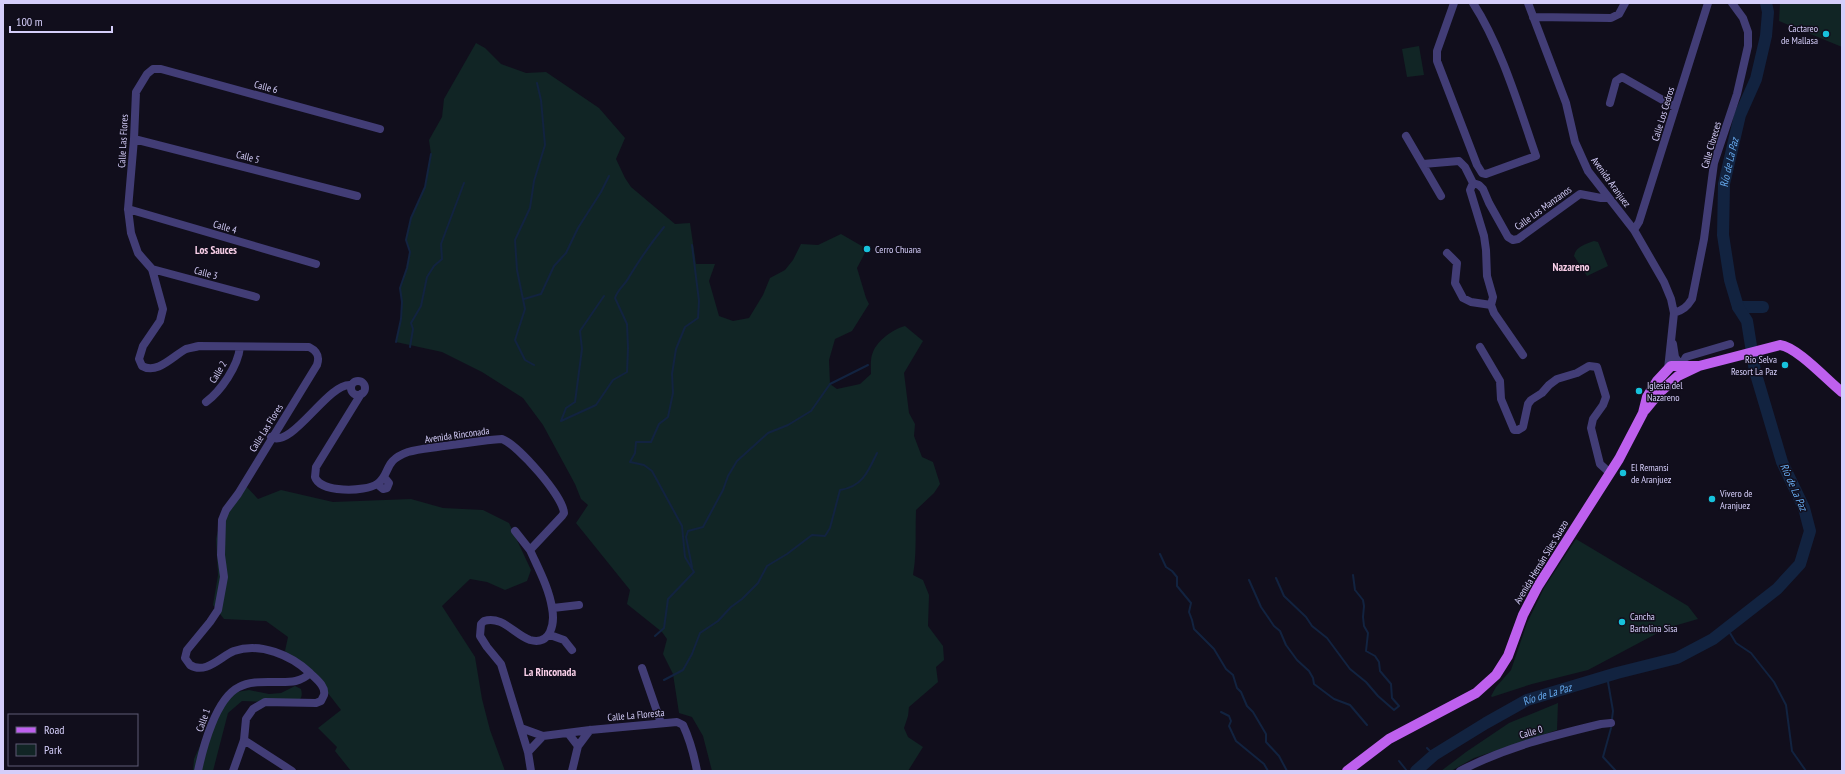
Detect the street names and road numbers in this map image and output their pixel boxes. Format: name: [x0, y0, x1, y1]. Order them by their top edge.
street label: Calle 6: [253, 78, 280, 96]
street label: Calle Los Cedros: [1649, 85, 1678, 143]
street label: Calle Las Flores: [115, 113, 131, 168]
street label: Calle Cibreces: [1698, 119, 1724, 170]
street label: Calle 5: [235, 148, 261, 166]
street label: Avenida Aranjuez: [1588, 154, 1634, 210]
street label: Calle Los Manzanos: [1512, 183, 1575, 233]
street label: Calle 4: [212, 217, 239, 237]
street label: Calle 3: [193, 264, 219, 282]
street label: Calle 2: [206, 358, 230, 386]
street label: Calle Las Flores: [246, 401, 286, 454]
street label: Avenida Rinconada: [424, 424, 490, 446]
street label: Avenida Hernán Siles Suazo: [1511, 518, 1571, 606]
street label: Calle La Floresta: [607, 706, 665, 724]
street label: Calle 1: [193, 707, 213, 733]
street label: Calle 0: [1518, 722, 1545, 742]

